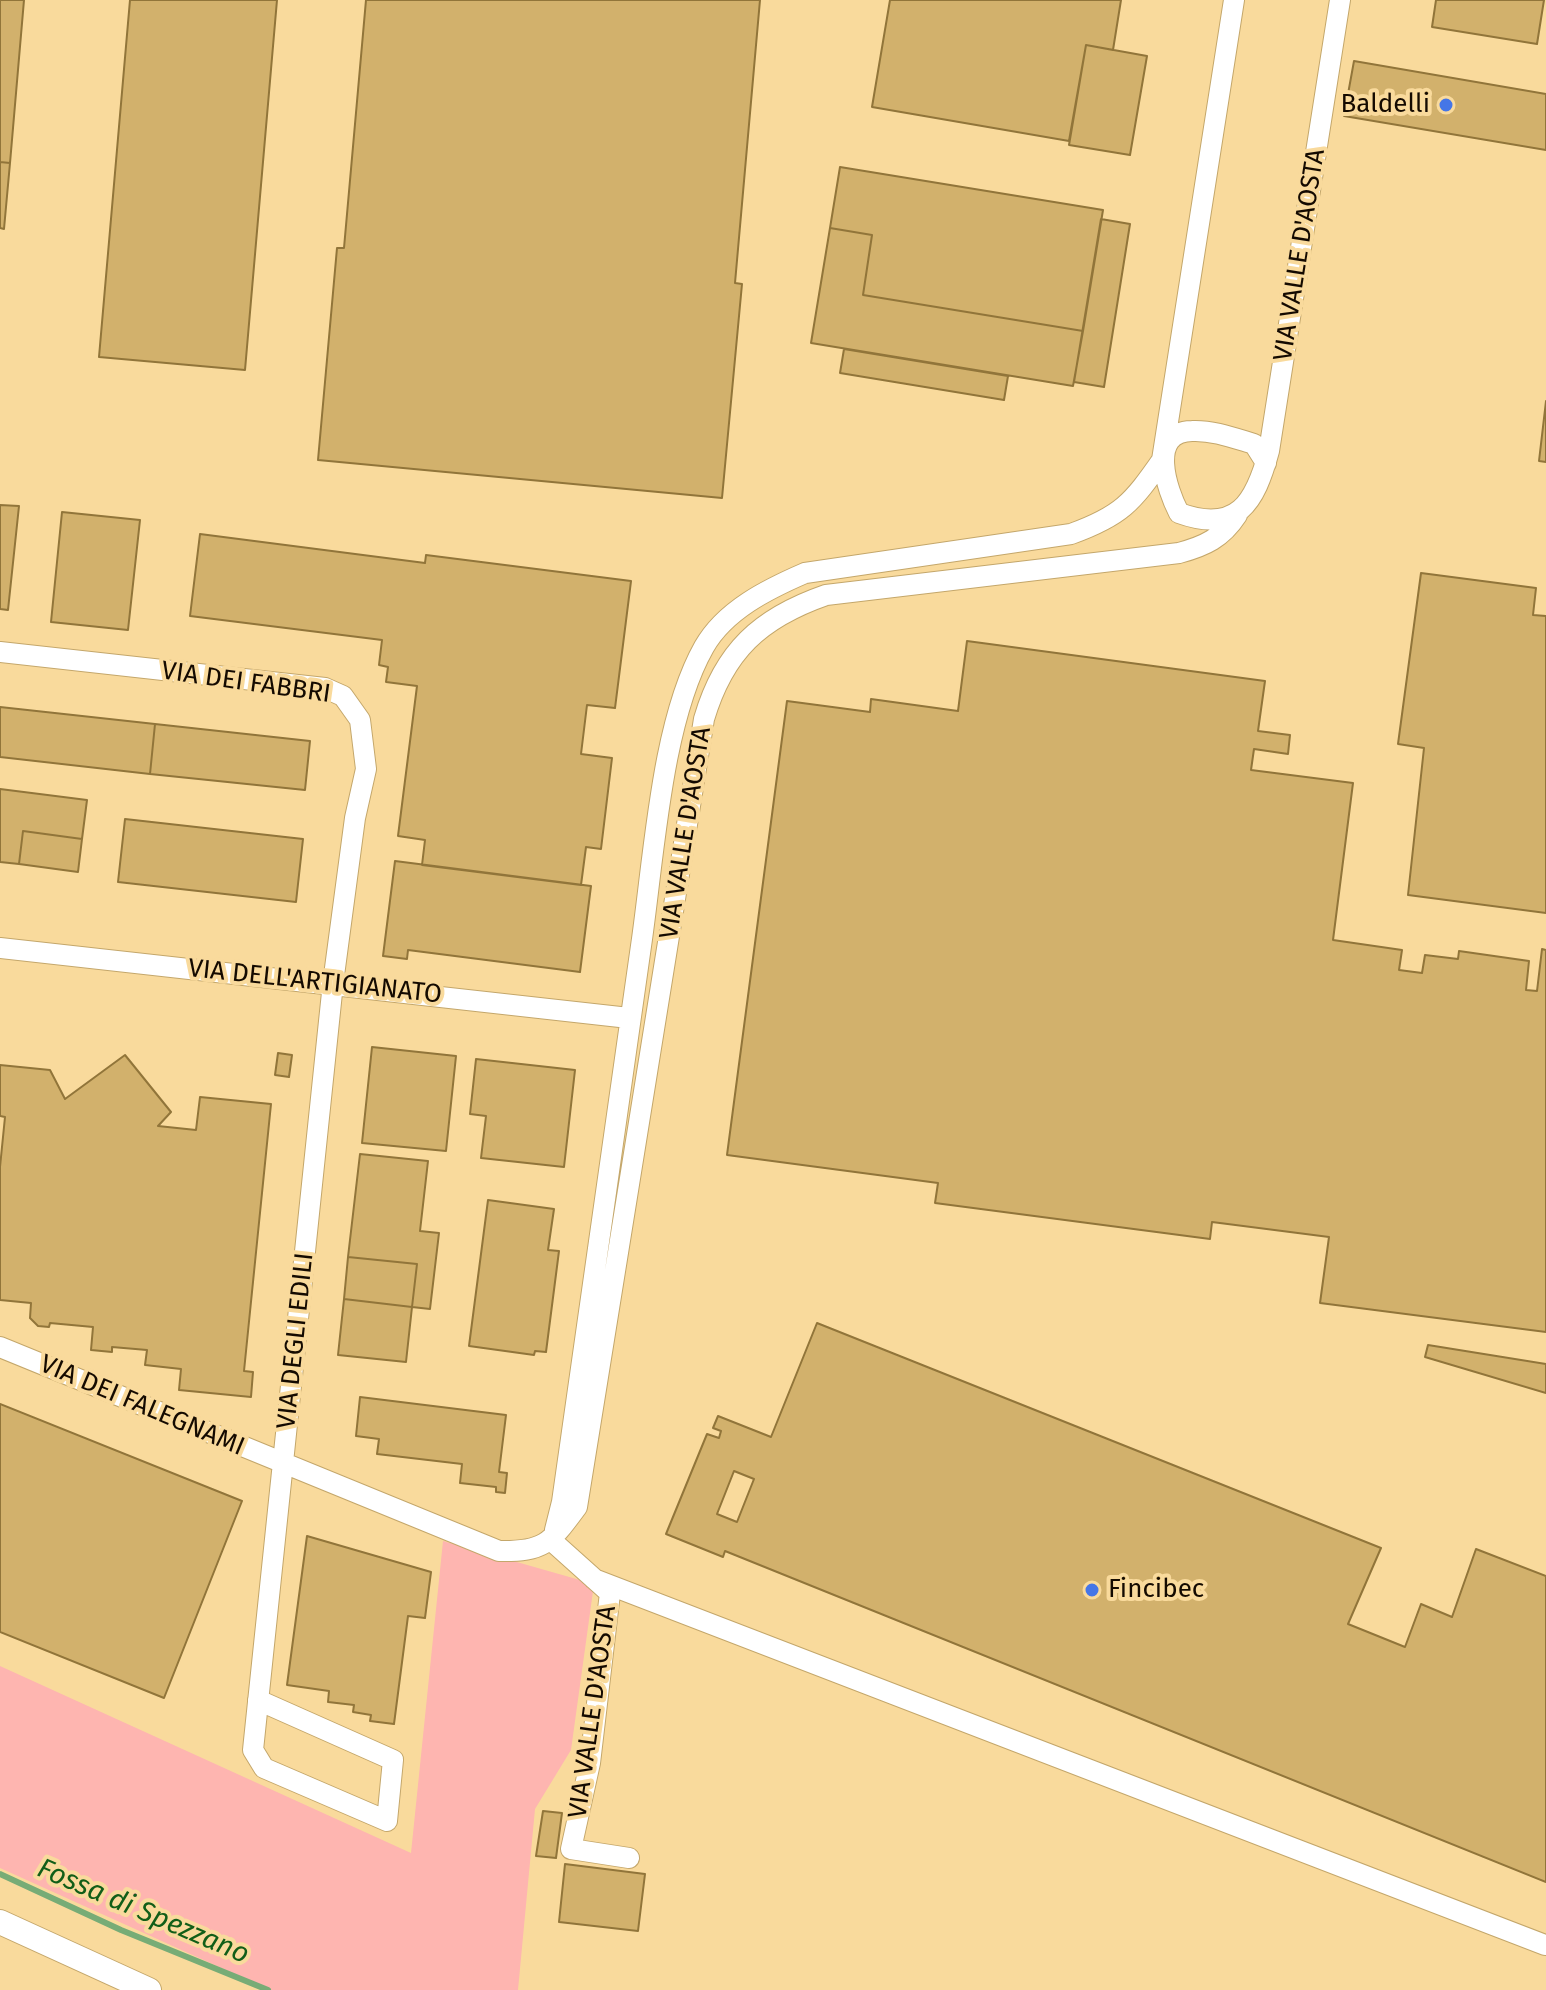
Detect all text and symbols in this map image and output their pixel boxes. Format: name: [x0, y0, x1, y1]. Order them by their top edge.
place label: Baldelli: [1341, 89, 1430, 121]
marker: Baldelli: [1437, 96, 1455, 114]
street label: VIA VALLE D'AOSTA: [1268, 147, 1332, 363]
street label: VIA DEI FABBRI: [159, 656, 333, 710]
street label: VIA VALLE D'AOSTA: [654, 725, 718, 941]
street label: VIA DELL'ARTIGIANATO: [187, 953, 443, 1011]
street label: VIA DEGLI EDILI: [271, 1251, 321, 1431]
street label: VIA DEI FALEGNAMI: [35, 1349, 249, 1463]
place label: Fincibec: [1108, 1574, 1204, 1606]
marker: Fincibec: [1083, 1581, 1101, 1599]
street label: VIA VALLE D'AOSTA: [563, 1604, 623, 1820]
water label: Fossa di Spezzano: [32, 1852, 254, 1972]

